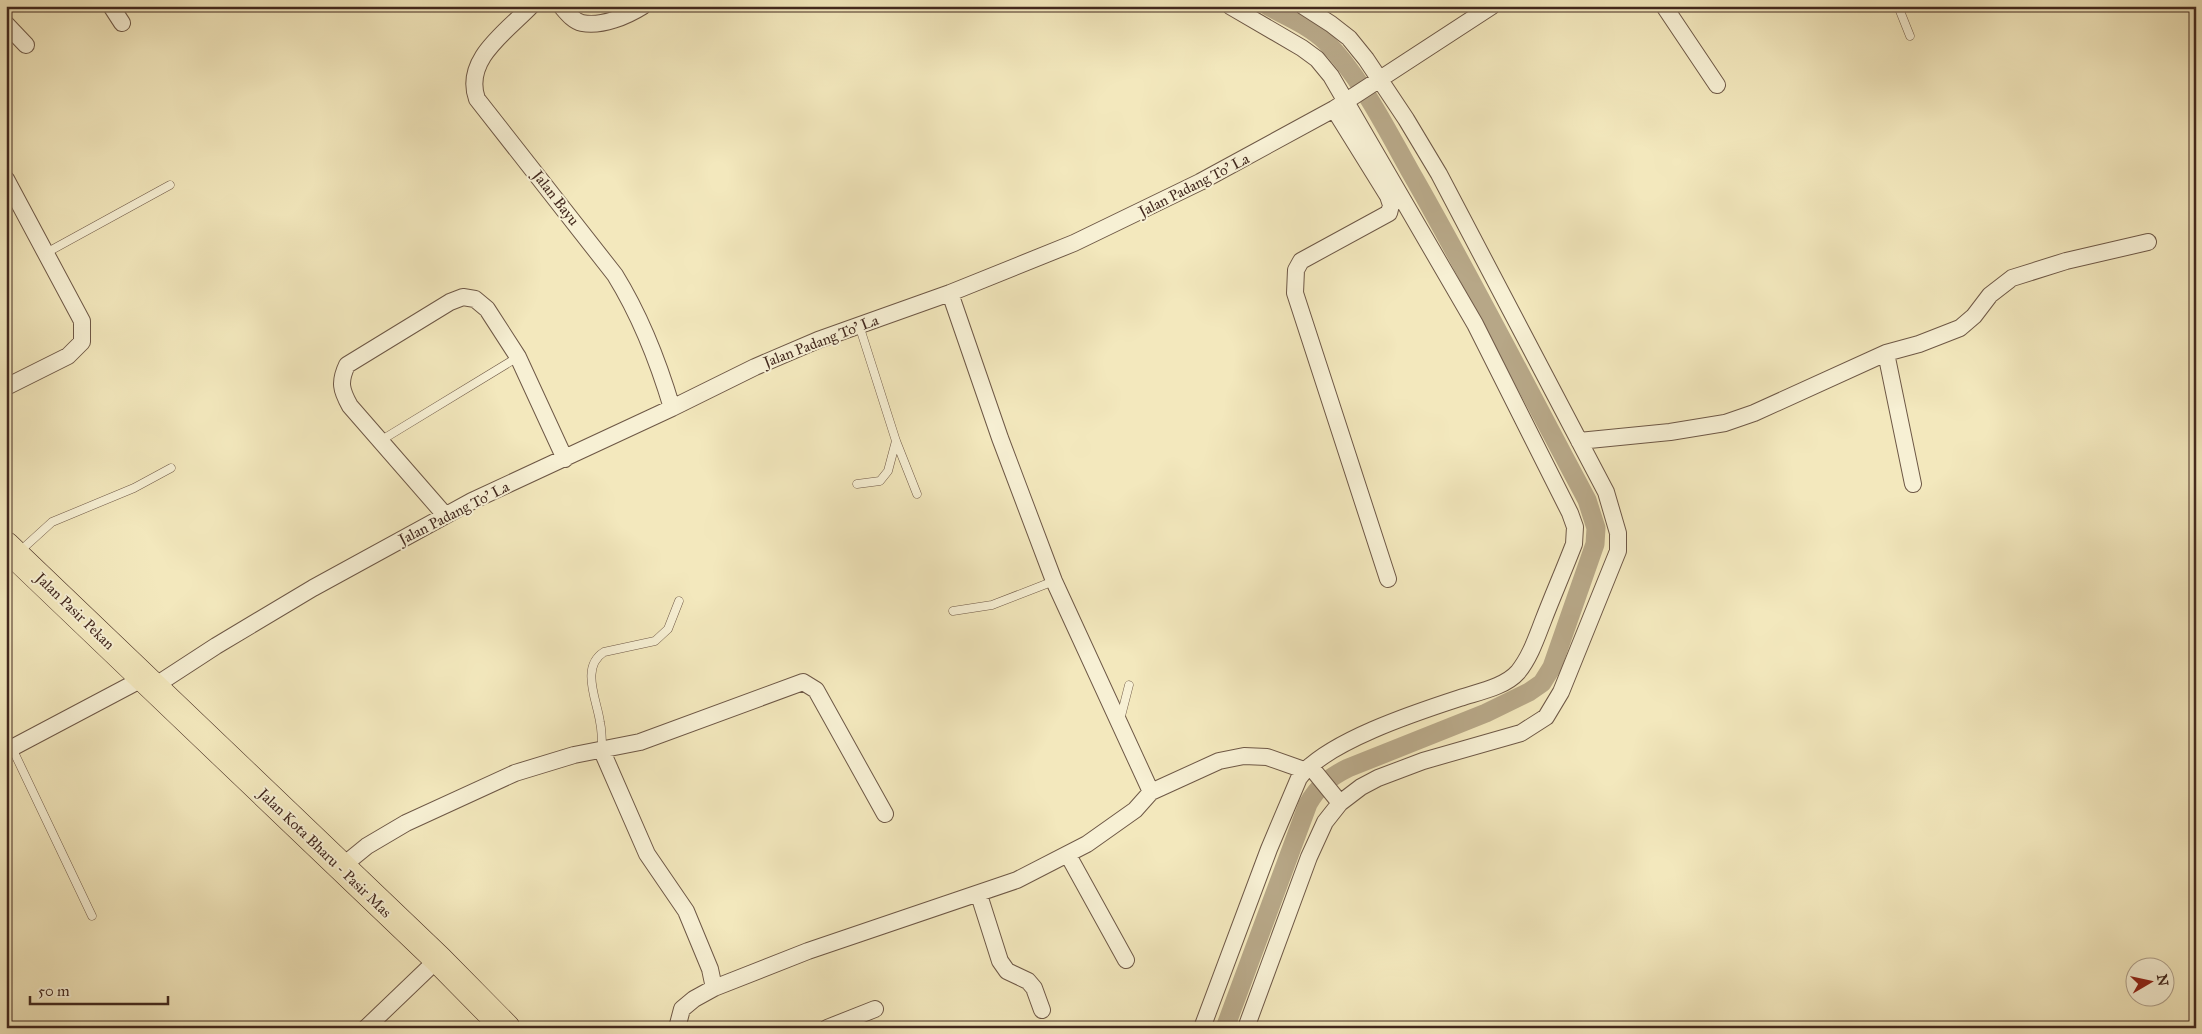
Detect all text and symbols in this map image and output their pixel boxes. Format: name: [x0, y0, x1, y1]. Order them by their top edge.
street label: Jalan Padang To' La: [1134, 149, 1253, 222]
street label: Jalan Bayu: [527, 165, 583, 230]
street label: Jalan Padang To' La: [759, 311, 882, 373]
street label: Jalan Padang To' La: [394, 477, 513, 550]
street label: Jalan Pasir Pekan: [30, 567, 118, 654]
street label: Jalan Kota Bharu - Pasir Mas: [253, 783, 395, 922]
north arrow: [2124, 956, 2174, 1006]
text: N: [2153, 973, 2172, 987]
scale bar: [30, 974, 168, 1006]
text: 50 m: [38, 982, 70, 1000]

